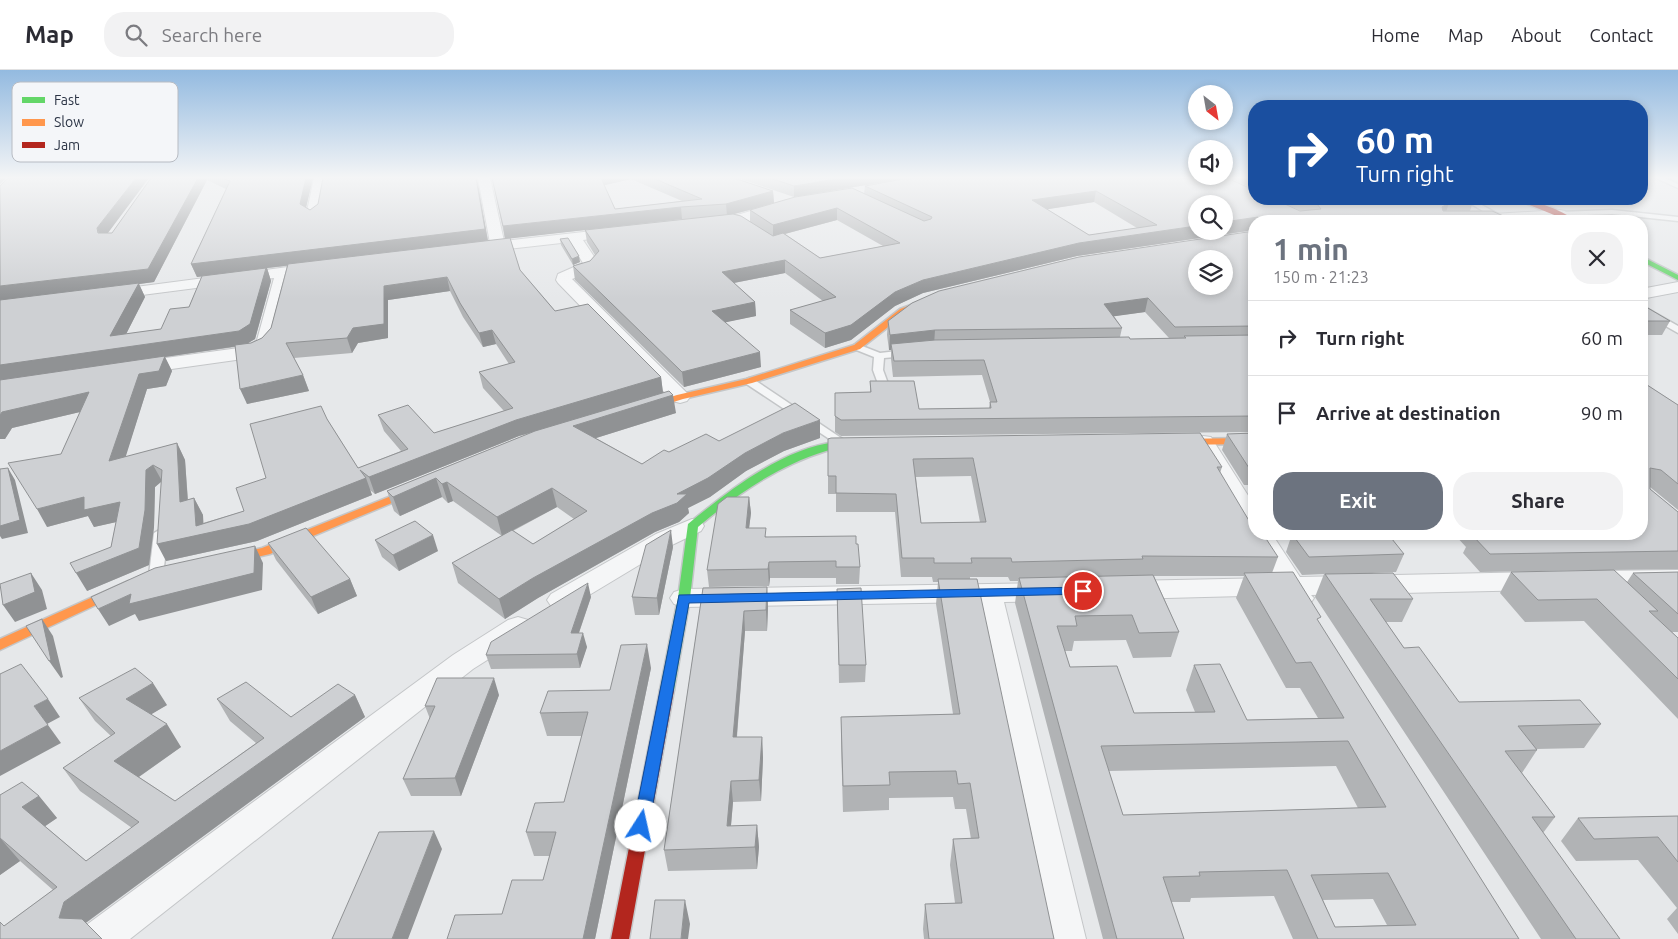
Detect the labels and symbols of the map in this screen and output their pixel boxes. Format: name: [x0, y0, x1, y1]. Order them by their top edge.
legend: [12, 82, 178, 162]
north arrow: [1188, 85, 1232, 130]
text: Fast: [54, 92, 80, 108]
text: Slow: [54, 114, 84, 130]
text: Jam: [54, 137, 80, 153]
pin: [1062, 570, 1104, 612]
position arrow: [614, 799, 666, 851]

